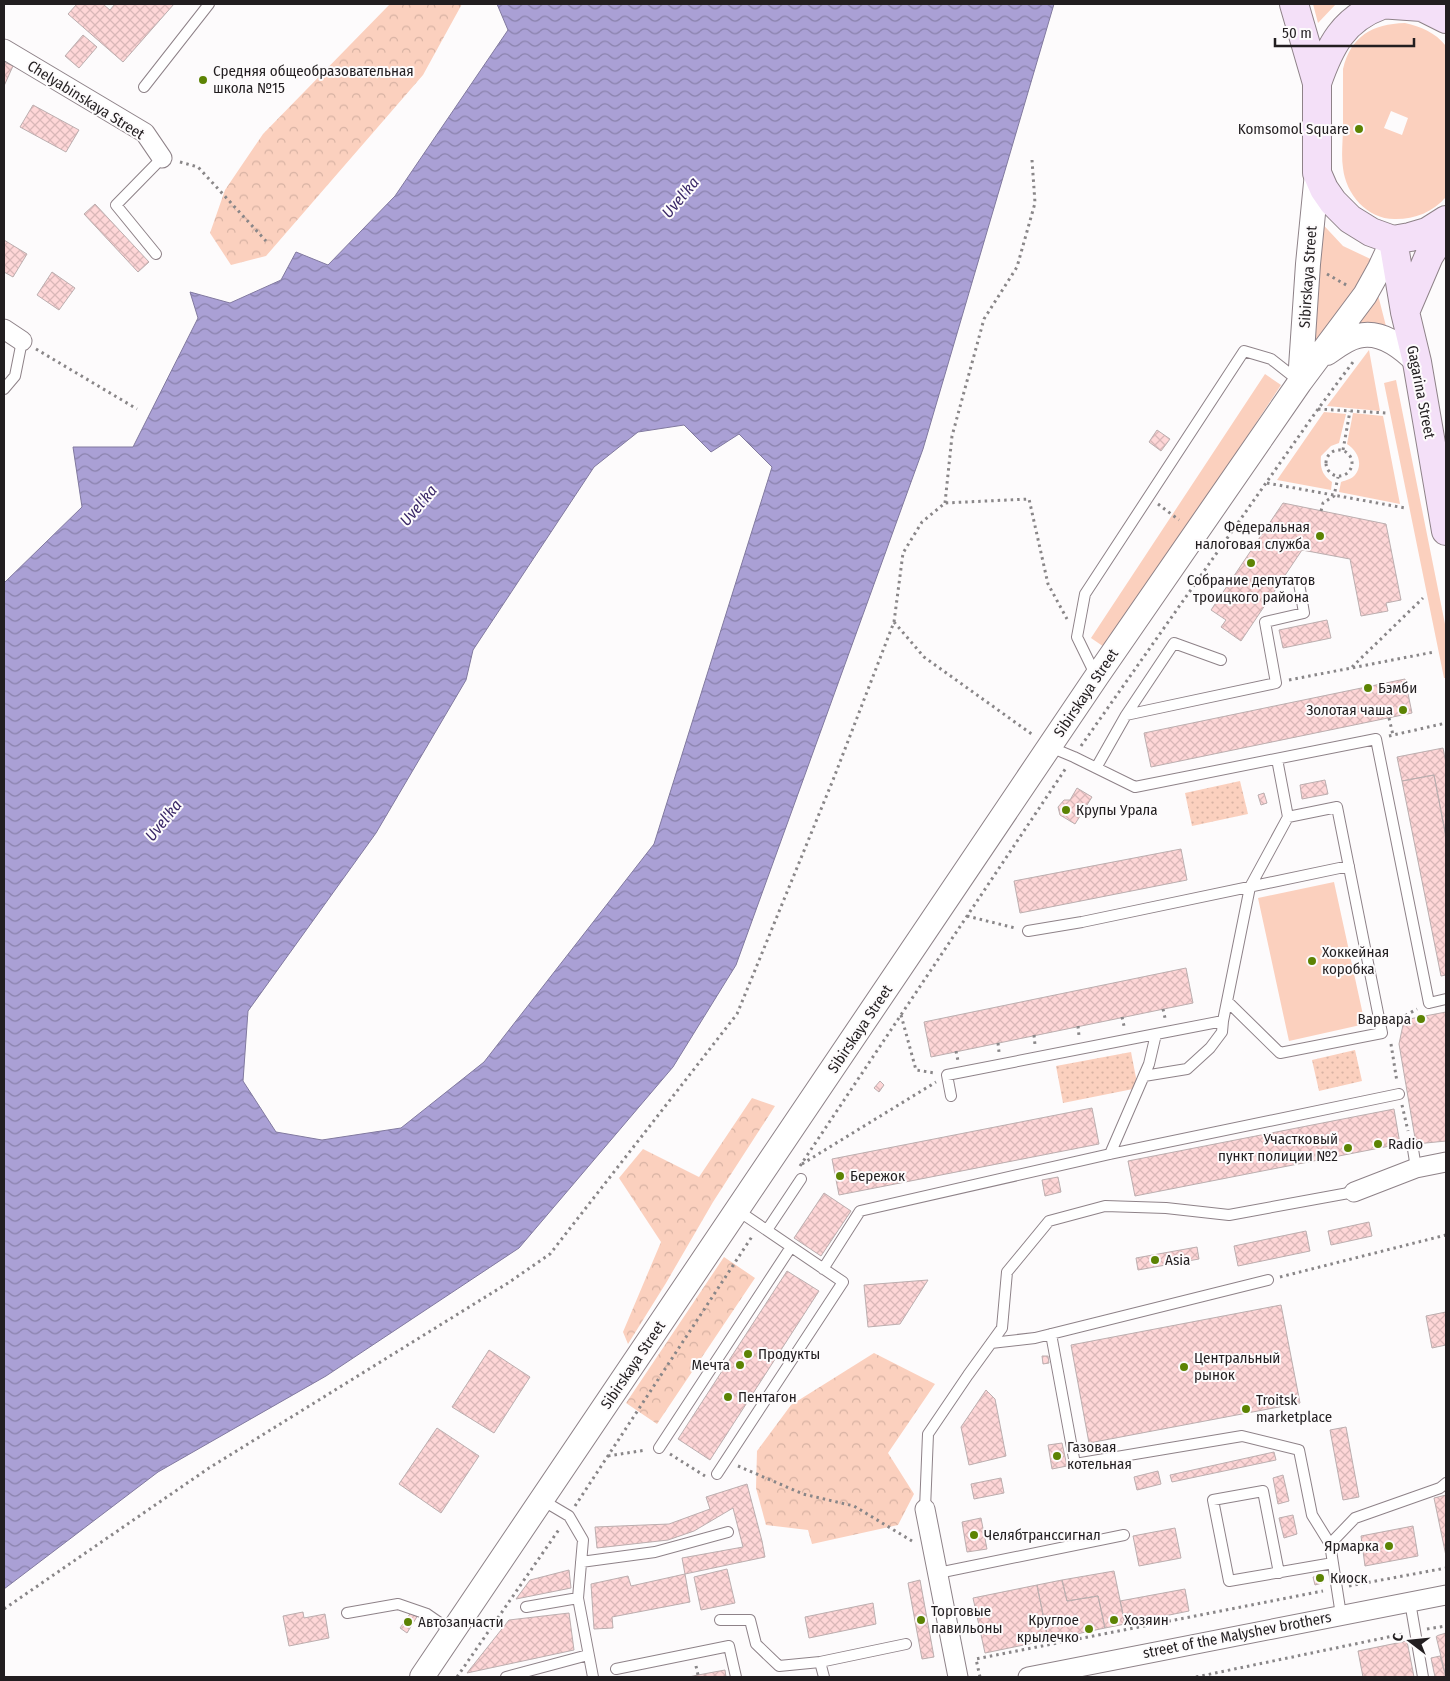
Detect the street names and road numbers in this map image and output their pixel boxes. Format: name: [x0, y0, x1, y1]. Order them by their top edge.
street label: Chelyabinskaya Street: [24, 57, 148, 143]
street label: Sibirskaya Street: [1295, 225, 1321, 329]
street label: Gagarina Street: [1403, 344, 1439, 440]
street label: Sibirskaya Street: [1050, 645, 1122, 741]
street label: Sibirskaya Street: [824, 981, 896, 1077]
street label: Sibirskaya Street: [597, 1317, 669, 1413]
street label: street of the Malyshev brothers: [1141, 1608, 1333, 1662]

